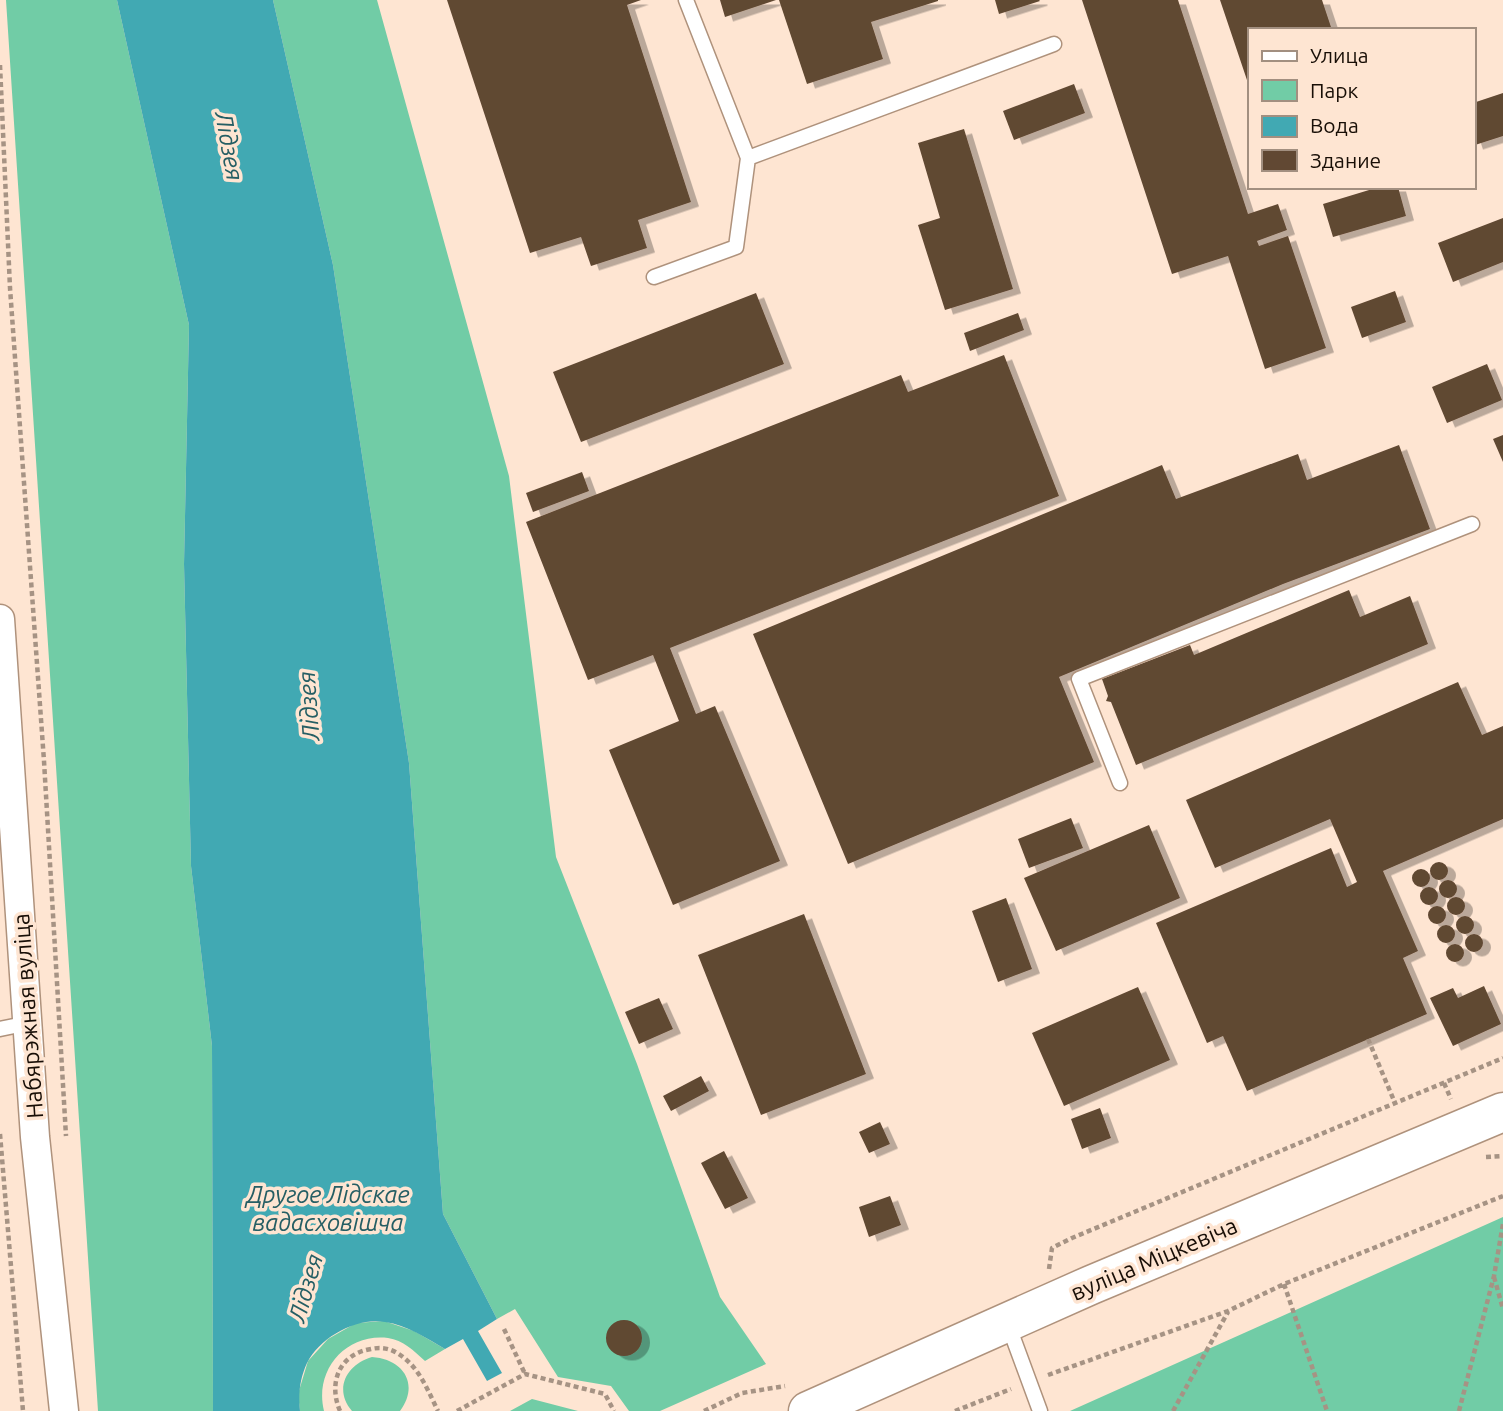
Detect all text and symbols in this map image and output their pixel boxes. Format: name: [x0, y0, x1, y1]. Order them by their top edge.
legend: [1248, 28, 1475, 189]
text: Улица: [1310, 43, 1368, 67]
text: Парк: [1310, 78, 1359, 102]
water label: Лідзея: [210, 109, 249, 182]
text: Вода: [1310, 113, 1359, 137]
text: Здание: [1310, 148, 1381, 172]
water label: Лідзея: [293, 671, 324, 742]
street label: Набярэжная вуліца: [8, 913, 47, 1119]
water label: Другое Лідскае вадасховішча: [243, 1181, 410, 1236]
street label: вуліца Міцкевіча: [1067, 1212, 1241, 1305]
water label: Лідзея: [283, 1251, 328, 1326]

